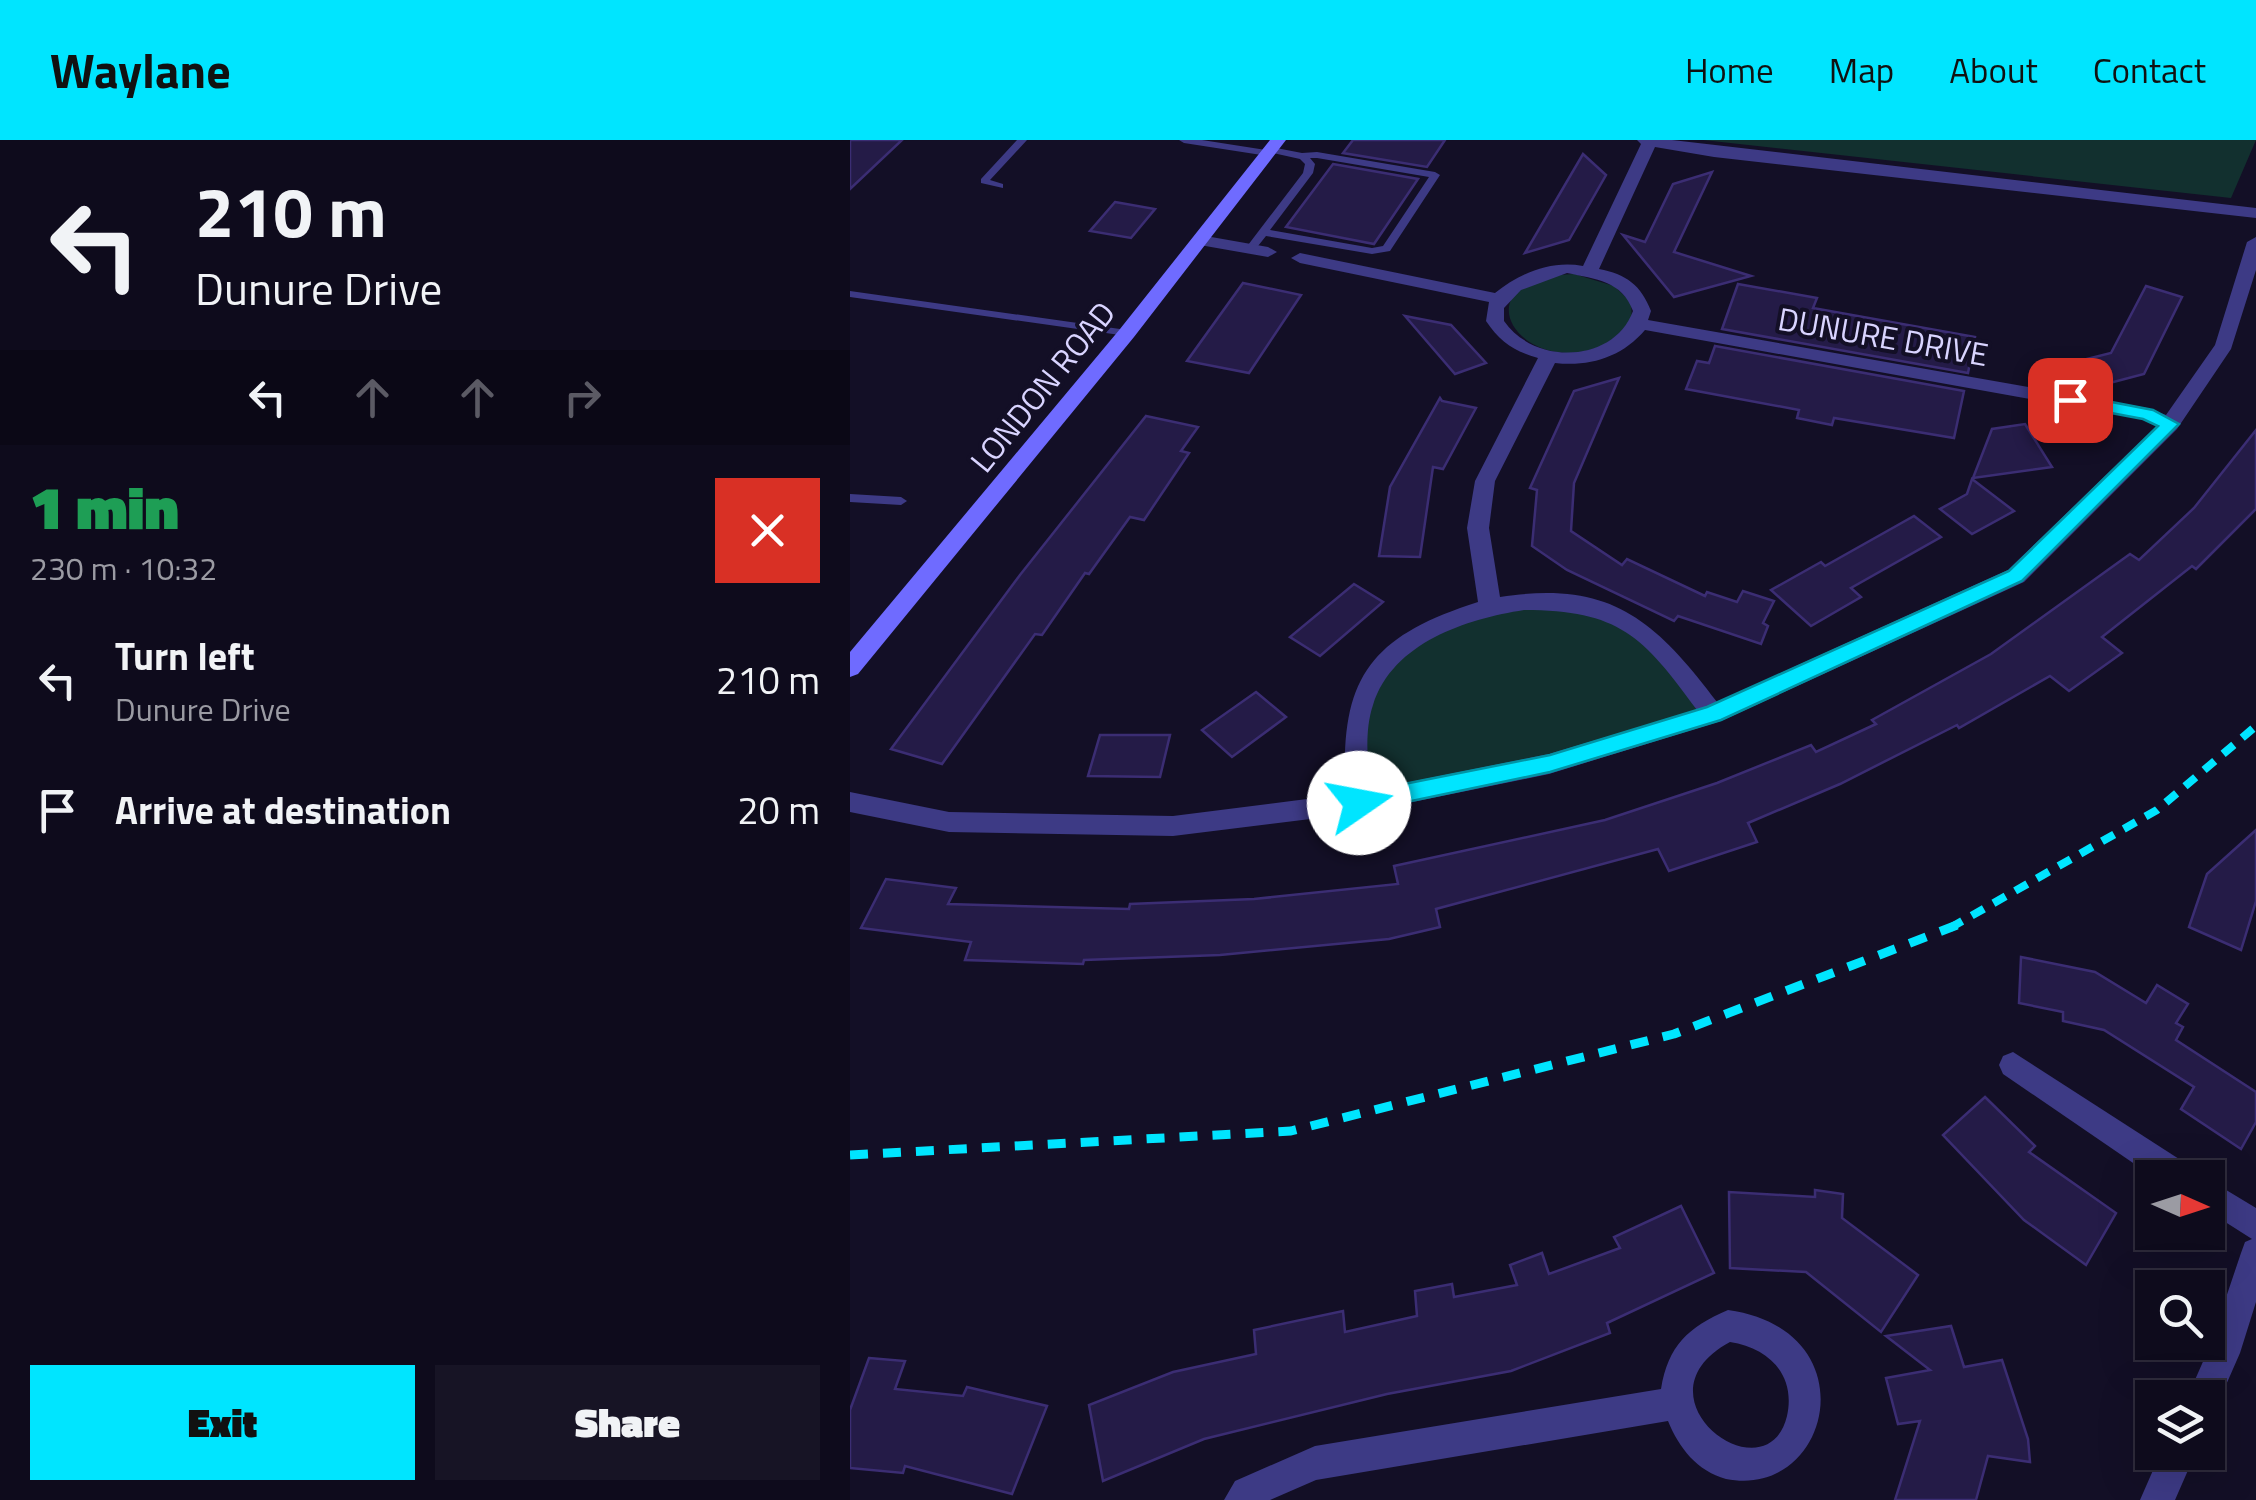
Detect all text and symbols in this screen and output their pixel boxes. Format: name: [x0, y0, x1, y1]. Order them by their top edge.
text: Waylane: [50, 34, 231, 107]
text: Home: [1685, 43, 1774, 97]
text: Map: [1829, 43, 1894, 97]
text: About: [1949, 43, 2038, 97]
text: Contact: [2093, 43, 2206, 97]
text: 210 m: [195, 158, 387, 264]
icon: left: [30, 180, 160, 310]
text: Dunure Drive: [195, 254, 442, 322]
street label: LONDON ROAD: [958, 290, 1126, 482]
street label: DUNURE DRIVE: [1774, 294, 1992, 378]
pin: [2028, 358, 2113, 443]
icon: left: [240, 370, 295, 425]
icon: ahead: [345, 370, 400, 425]
icon: ahead: [450, 370, 505, 425]
icon: right: [555, 370, 610, 425]
icon: arrive: [2043, 373, 2098, 428]
text: 1 min: [30, 461, 179, 552]
button: close: [715, 478, 820, 583]
text: 230 m · 10:32: [30, 544, 217, 592]
text: Turn left: [115, 627, 255, 685]
text: 210 m: [716, 651, 820, 709]
icon: left: [30, 653, 85, 708]
text: Dunure Drive: [115, 685, 291, 733]
position arrow: [1307, 751, 1411, 855]
text: Arrive at destination: [115, 781, 451, 839]
text: 20 m: [737, 781, 820, 839]
icon: arrive: [30, 783, 85, 838]
north arrow: [2135, 1160, 2225, 1250]
map controls: [2135, 1160, 2225, 1470]
button: search: [2135, 1270, 2225, 1360]
button: Exit: [30, 1365, 415, 1480]
button: Share: [435, 1365, 820, 1480]
button: layers: [2135, 1380, 2225, 1470]

